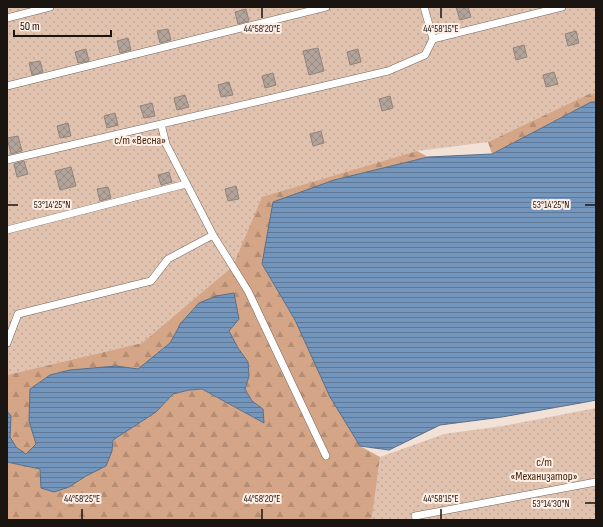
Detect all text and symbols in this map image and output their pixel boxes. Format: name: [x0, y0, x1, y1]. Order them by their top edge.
scale bar: [14, 12, 111, 38]
text: 50 m: [20, 19, 40, 34]
text: 44°58'20"E: [244, 23, 280, 35]
text: 44°58'15"E: [423, 23, 459, 35]
park label: с/т «Весна»: [114, 133, 166, 148]
text: 53°14'25"N: [34, 199, 70, 211]
text: 53°14'25"N: [533, 199, 569, 211]
park label: с/т «Механизатор»: [511, 455, 578, 484]
text: 44°58'25"E: [64, 493, 100, 505]
text: 44°58'20"E: [244, 493, 280, 505]
text: 44°58'15"E: [423, 493, 459, 505]
text: 53°14'30"N: [532, 498, 570, 510]

